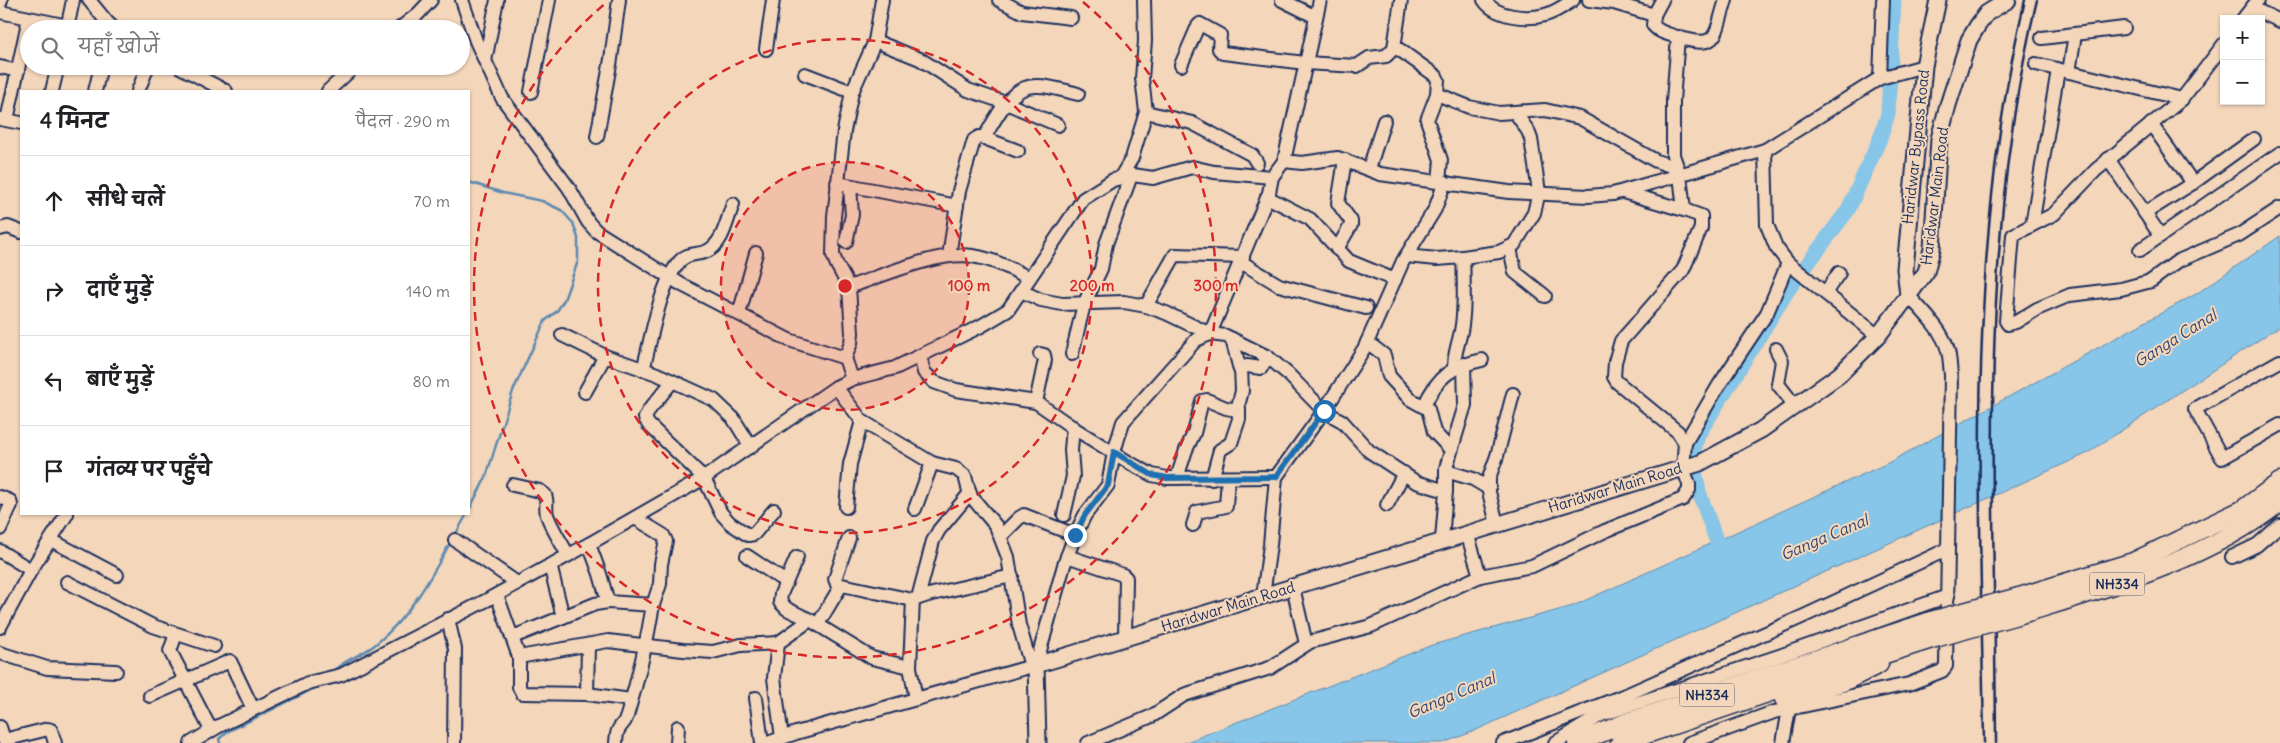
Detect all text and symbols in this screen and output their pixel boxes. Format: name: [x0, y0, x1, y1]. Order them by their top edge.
map controls: [2220, 15, 2265, 105]
button: +: [2220, 15, 2265, 60]
search box: [20, 20, 470, 75]
icon: search: [38, 34, 66, 62]
text: यहाँ खोजें: [78, 34, 159, 58]
button: −: [2220, 60, 2265, 105]
street label: Haridwar Bypass Road: [1898, 68, 1933, 225]
text: 4 मिनट: [40, 107, 108, 134]
text: पैदल · 290 m: [355, 111, 450, 131]
street label: Haridwar Main Road: [1917, 126, 1952, 266]
icon: ahead: [40, 187, 68, 215]
text: सीधे चलें: [87, 187, 164, 211]
text: 70 m: [414, 191, 450, 211]
text: 100 m: [948, 276, 990, 295]
text: 200 m: [1070, 276, 1114, 295]
text: 300 m: [1194, 276, 1239, 295]
icon: right: [40, 277, 68, 305]
text: दाएँ मुड़ें: [87, 277, 153, 301]
centre of rings: [836, 277, 854, 295]
text: 140 m: [406, 281, 450, 301]
water label: Ganga Canal: [2130, 304, 2222, 371]
icon: left: [40, 367, 68, 395]
text: बाएँ मुड़ें: [87, 367, 153, 391]
text: 80 m: [412, 371, 450, 391]
route start: [1313, 400, 1336, 423]
icon: arrive: [40, 457, 68, 485]
text: गंतव्य पर पहुँचे: [87, 457, 212, 481]
street label: Haridwar Main Road: [1546, 458, 1684, 517]
water label: Ganga Canal: [1777, 509, 1873, 564]
route end: [1064, 524, 1087, 547]
road number: NH334: [2090, 572, 2144, 596]
street label: Haridwar Main Road: [1159, 577, 1297, 636]
water label: Ganga Canal: [1404, 667, 1500, 722]
road number: NH334: [1680, 684, 1734, 706]

